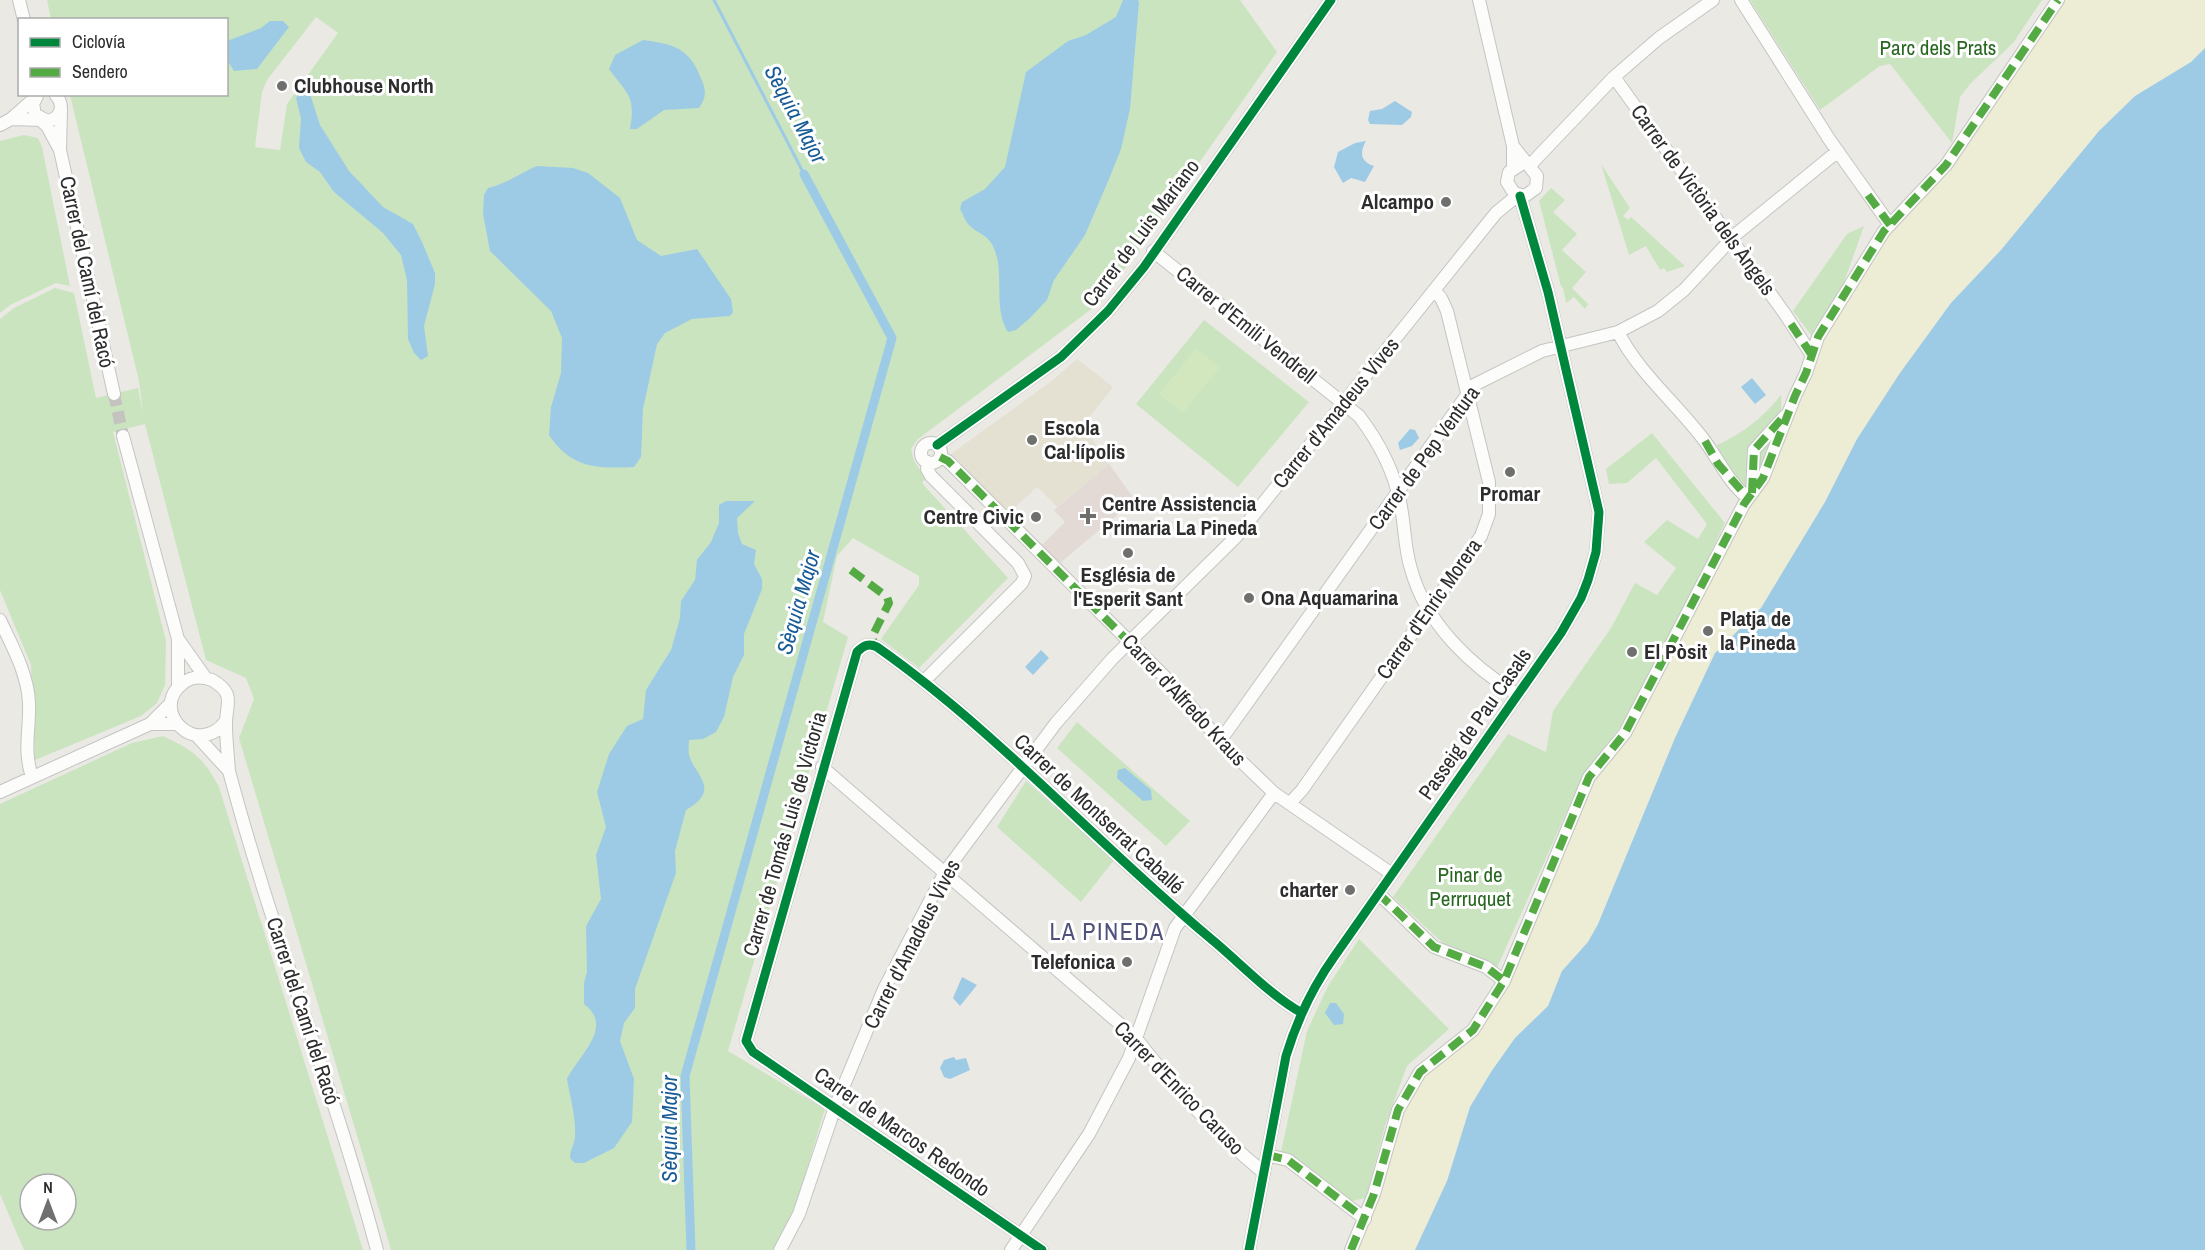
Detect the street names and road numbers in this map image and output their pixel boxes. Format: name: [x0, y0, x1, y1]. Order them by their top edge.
street label: Carrer de Victòria dels Àngels: [1624, 98, 1783, 301]
street label: Carrer de Luis Mariano: [1075, 153, 1206, 313]
street label: Carrer del Camí del Racó: [53, 173, 122, 370]
street label: Carrer d'Emili Vendrell: [1170, 259, 1323, 390]
street label: Carrer d'Amadeus Vives: [1266, 331, 1406, 494]
street label: Carrer de Pep Ventura: [1361, 379, 1486, 536]
street label: Carrer d'Enric Morera: [1369, 532, 1488, 685]
street label: Carrer d'Alfredo Kraus: [1116, 627, 1253, 772]
street label: Passeig de Pau Casals: [1411, 642, 1538, 805]
street label: Carrer de Tomás Luis de Victoria: [736, 708, 833, 959]
street label: Carrer de Montserrat Caballé: [1008, 727, 1191, 900]
street label: Carrer d'Amadeus Vives: [856, 854, 967, 1034]
street label: Carrer del Camí del Racó: [260, 914, 347, 1108]
street label: Carrer d'Enrico Caruso: [1108, 1014, 1251, 1161]
street label: Carrer de Marcos Redondo: [809, 1060, 996, 1203]

